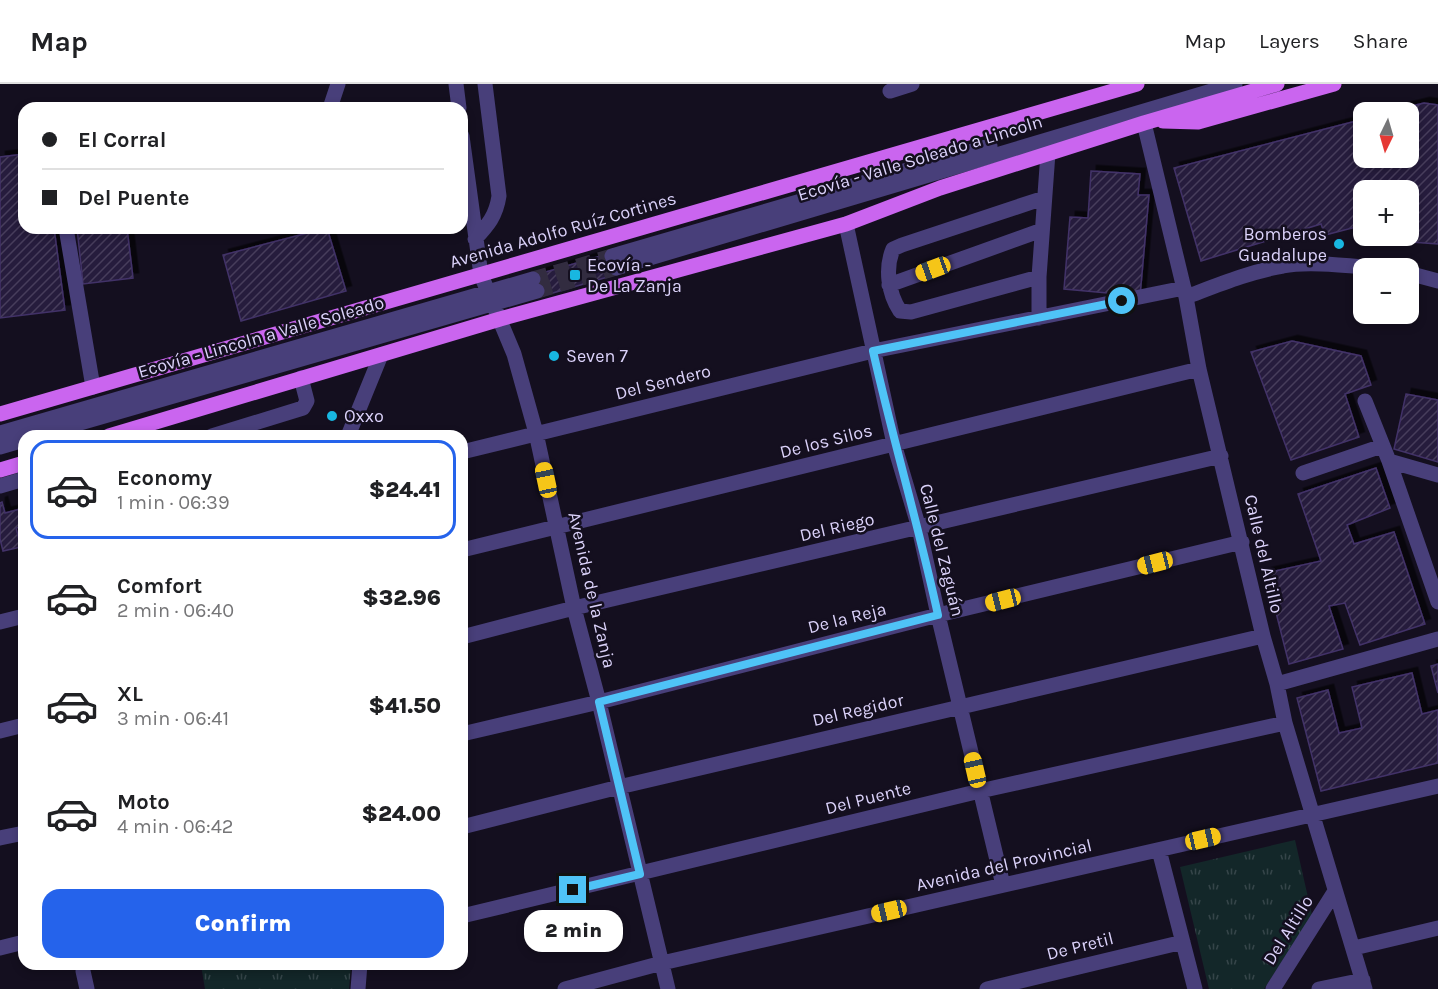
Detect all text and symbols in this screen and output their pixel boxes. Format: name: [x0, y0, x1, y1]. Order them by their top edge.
text: Map: [30, 25, 88, 58]
text: Map: [1184, 29, 1226, 53]
text: Layers: [1259, 29, 1320, 53]
text: Share: [1353, 29, 1408, 53]
north arrow: [1353, 102, 1419, 168]
map controls: [1353, 102, 1419, 324]
street label: Ecovía - Valle Soleado a Lincoln: [795, 110, 1045, 206]
text: El Corral: [78, 127, 166, 153]
button: +: [1353, 180, 1419, 246]
text: Del Puente: [78, 185, 189, 211]
street label: Avenida Adolfo Ruíz Cortines: [447, 187, 679, 273]
place label: Bomberos Guadalupe: [1238, 223, 1327, 266]
marker: Bomberos Guadalupe: [1332, 237, 1346, 251]
place label: Ecovía - De La Zanja: [587, 254, 682, 297]
car: [913, 254, 953, 284]
button: −: [1353, 258, 1419, 324]
marker: Ecovía - De La Zanja: [568, 268, 582, 282]
route start: [1108, 287, 1135, 314]
street label: Ecovía - Lincoln a Valle Soleado: [135, 291, 387, 383]
place label: Seven 7: [566, 345, 629, 367]
marker: Seven 7: [547, 349, 561, 363]
street label: Del Sendero: [613, 360, 713, 404]
place label: Oxxo: [344, 405, 384, 427]
marker: Oxxo: [325, 409, 339, 423]
street label: De los Silos: [777, 419, 875, 463]
car: [533, 461, 559, 499]
icon: car: [45, 463, 99, 517]
text: Economy: [117, 465, 212, 491]
text: $24.41: [369, 477, 441, 503]
street label: Calle del Zaguán: [915, 481, 969, 619]
text: 1 min · 06:39: [117, 491, 230, 514]
street label: Calle del Altillo: [1240, 492, 1288, 616]
street label: Del Riego: [797, 508, 877, 546]
street label: Avenida de la Zanja: [563, 510, 621, 670]
car: [1135, 550, 1175, 576]
icon: car: [45, 571, 99, 625]
text: Comfort: [117, 573, 202, 599]
text: $32.96: [362, 585, 441, 611]
car: [983, 587, 1023, 613]
street label: De la Reja: [805, 598, 889, 638]
text: 2 min · 06:40: [117, 599, 234, 622]
icon: car: [45, 679, 99, 733]
text: XL: [117, 681, 143, 707]
street label: Del Regidor: [810, 689, 906, 731]
text: $41.50: [368, 693, 441, 719]
text: 3 min · 06:41: [117, 707, 229, 730]
car: [962, 750, 988, 790]
street label: Del Puente: [823, 777, 913, 819]
icon: car: [45, 787, 99, 841]
text: Moto: [117, 789, 170, 815]
text: $24.00: [361, 801, 441, 827]
text: 4 min · 06:42: [117, 815, 233, 838]
car: [1183, 826, 1223, 852]
street label: Avenida del Provincial: [914, 834, 1094, 896]
route end: [559, 876, 586, 903]
button: Confirm: [42, 889, 444, 958]
street label: Del Altillo: [1258, 891, 1318, 969]
car: [869, 898, 909, 924]
callout: 2 min: [524, 911, 622, 953]
text: 2 min: [545, 919, 602, 942]
street label: De Pretil: [1044, 927, 1116, 965]

